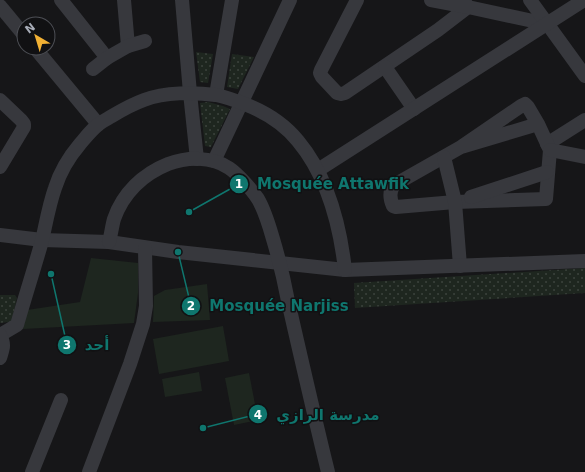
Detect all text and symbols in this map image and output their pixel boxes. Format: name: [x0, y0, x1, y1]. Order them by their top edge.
north arrow: [16, 16, 56, 56]
text: N: [23, 21, 38, 36]
callout: Mosquée Attawfik: [229, 171, 417, 198]
text: Mosquée Attawfik: [257, 175, 410, 193]
text: 1: [235, 177, 243, 191]
callout: Mosquée Narjiss: [181, 292, 357, 319]
text: Mosquée Narjiss: [209, 297, 349, 315]
text: 2: [187, 299, 195, 313]
callout: أحد: [57, 332, 118, 359]
text: أحد: [85, 335, 109, 354]
text: 3: [63, 338, 71, 352]
callout: مدرسة الرازي: [248, 401, 388, 428]
text: مدرسة الرازي: [276, 406, 380, 425]
text: 4: [254, 408, 262, 422]

